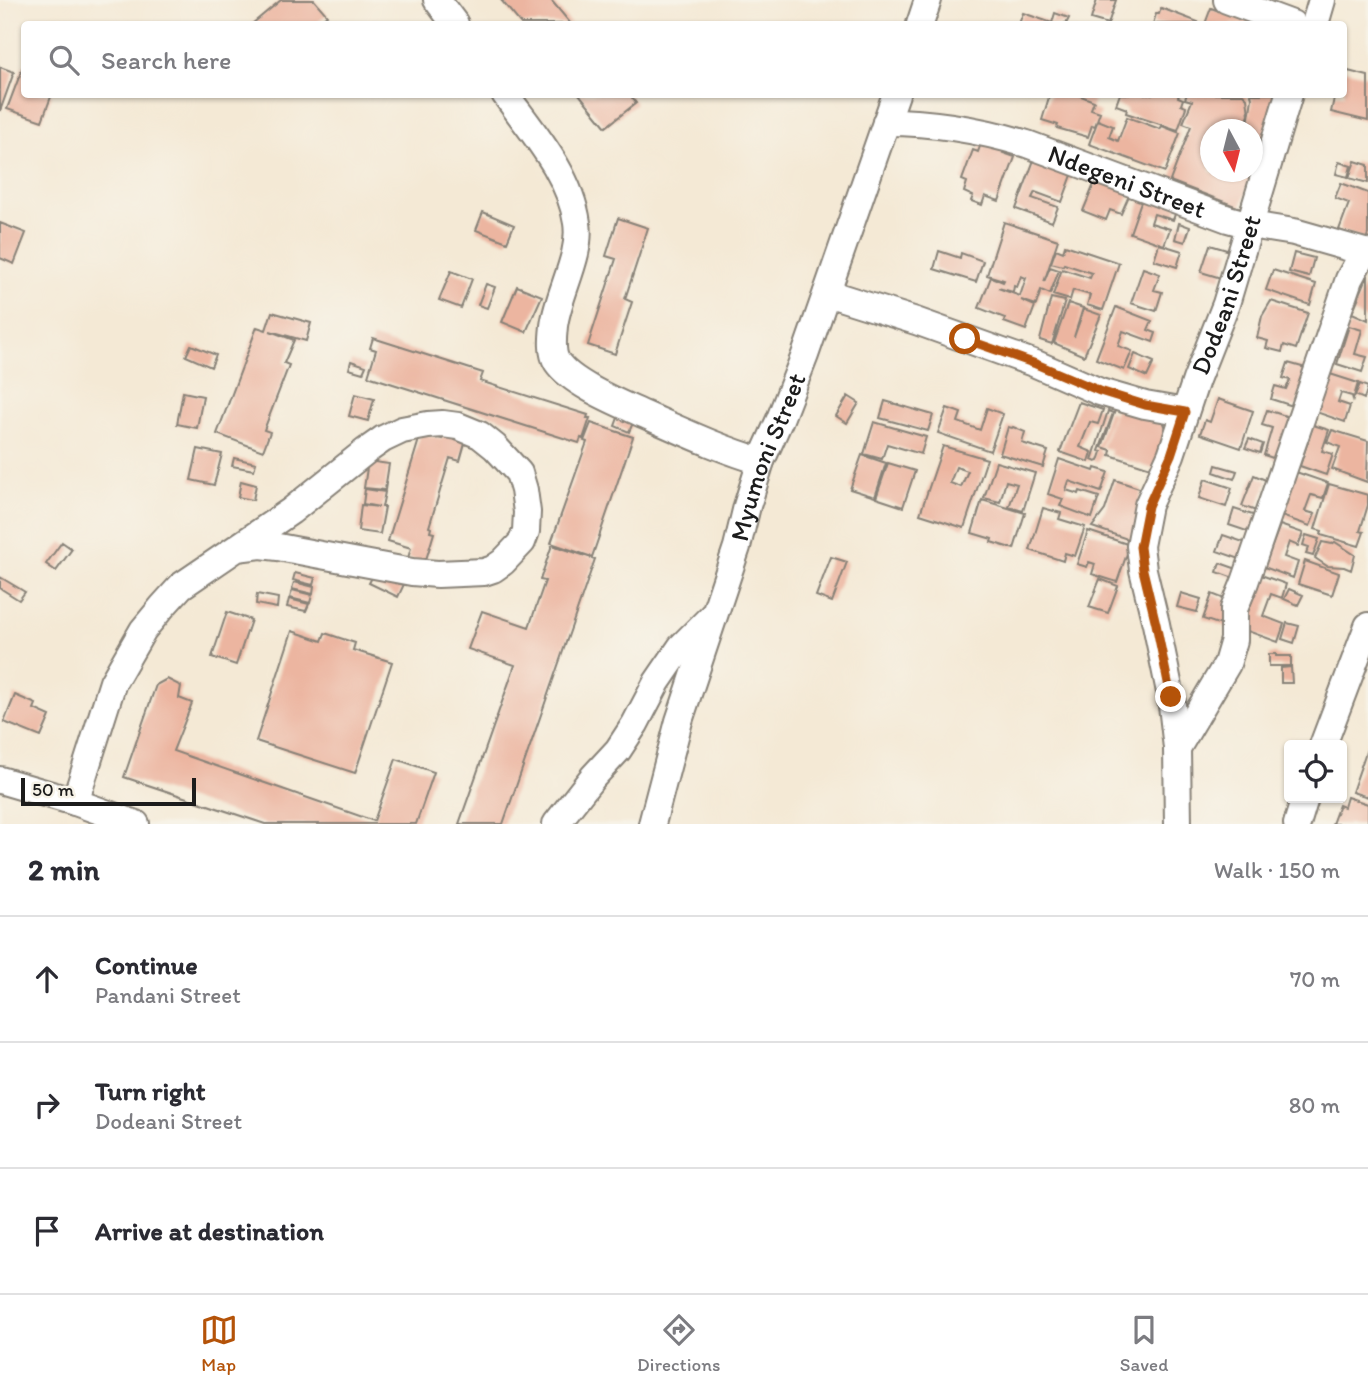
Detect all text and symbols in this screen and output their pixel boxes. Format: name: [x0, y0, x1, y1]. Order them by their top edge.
search box: [21, 21, 1347, 98]
icon: search: [45, 41, 83, 79]
text: Search here: [101, 44, 231, 76]
north arrow: [1200, 119, 1263, 182]
street label: Ndegeni Street: [1044, 137, 1211, 225]
street label: Dodeani Street: [1184, 211, 1268, 379]
route start: [949, 323, 980, 354]
street label: Myumoni Street: [723, 368, 813, 544]
route end: [1155, 681, 1186, 712]
map controls: [1284, 740, 1347, 803]
button: locate: [1284, 740, 1347, 803]
scale bar: [21, 775, 196, 807]
text: 50 m: [32, 778, 74, 801]
text: 2 min: [28, 851, 99, 888]
text: Walk · 150 m: [1214, 856, 1340, 884]
text: Continue: [95, 949, 198, 981]
icon: ahead: [28, 960, 66, 998]
text: 70 m: [1290, 965, 1340, 993]
text: Pandani Street: [95, 981, 241, 1009]
text: Turn right: [95, 1075, 206, 1107]
icon: right: [28, 1086, 66, 1124]
text: 80 m: [1289, 1091, 1340, 1119]
text: Dodeani Street: [95, 1107, 242, 1135]
icon: arrive: [28, 1212, 66, 1250]
text: Arrive at destination: [95, 1215, 324, 1247]
tab: Map: [200, 1311, 238, 1376]
tab: Directions: [637, 1311, 721, 1376]
tab: Saved: [1120, 1311, 1168, 1376]

